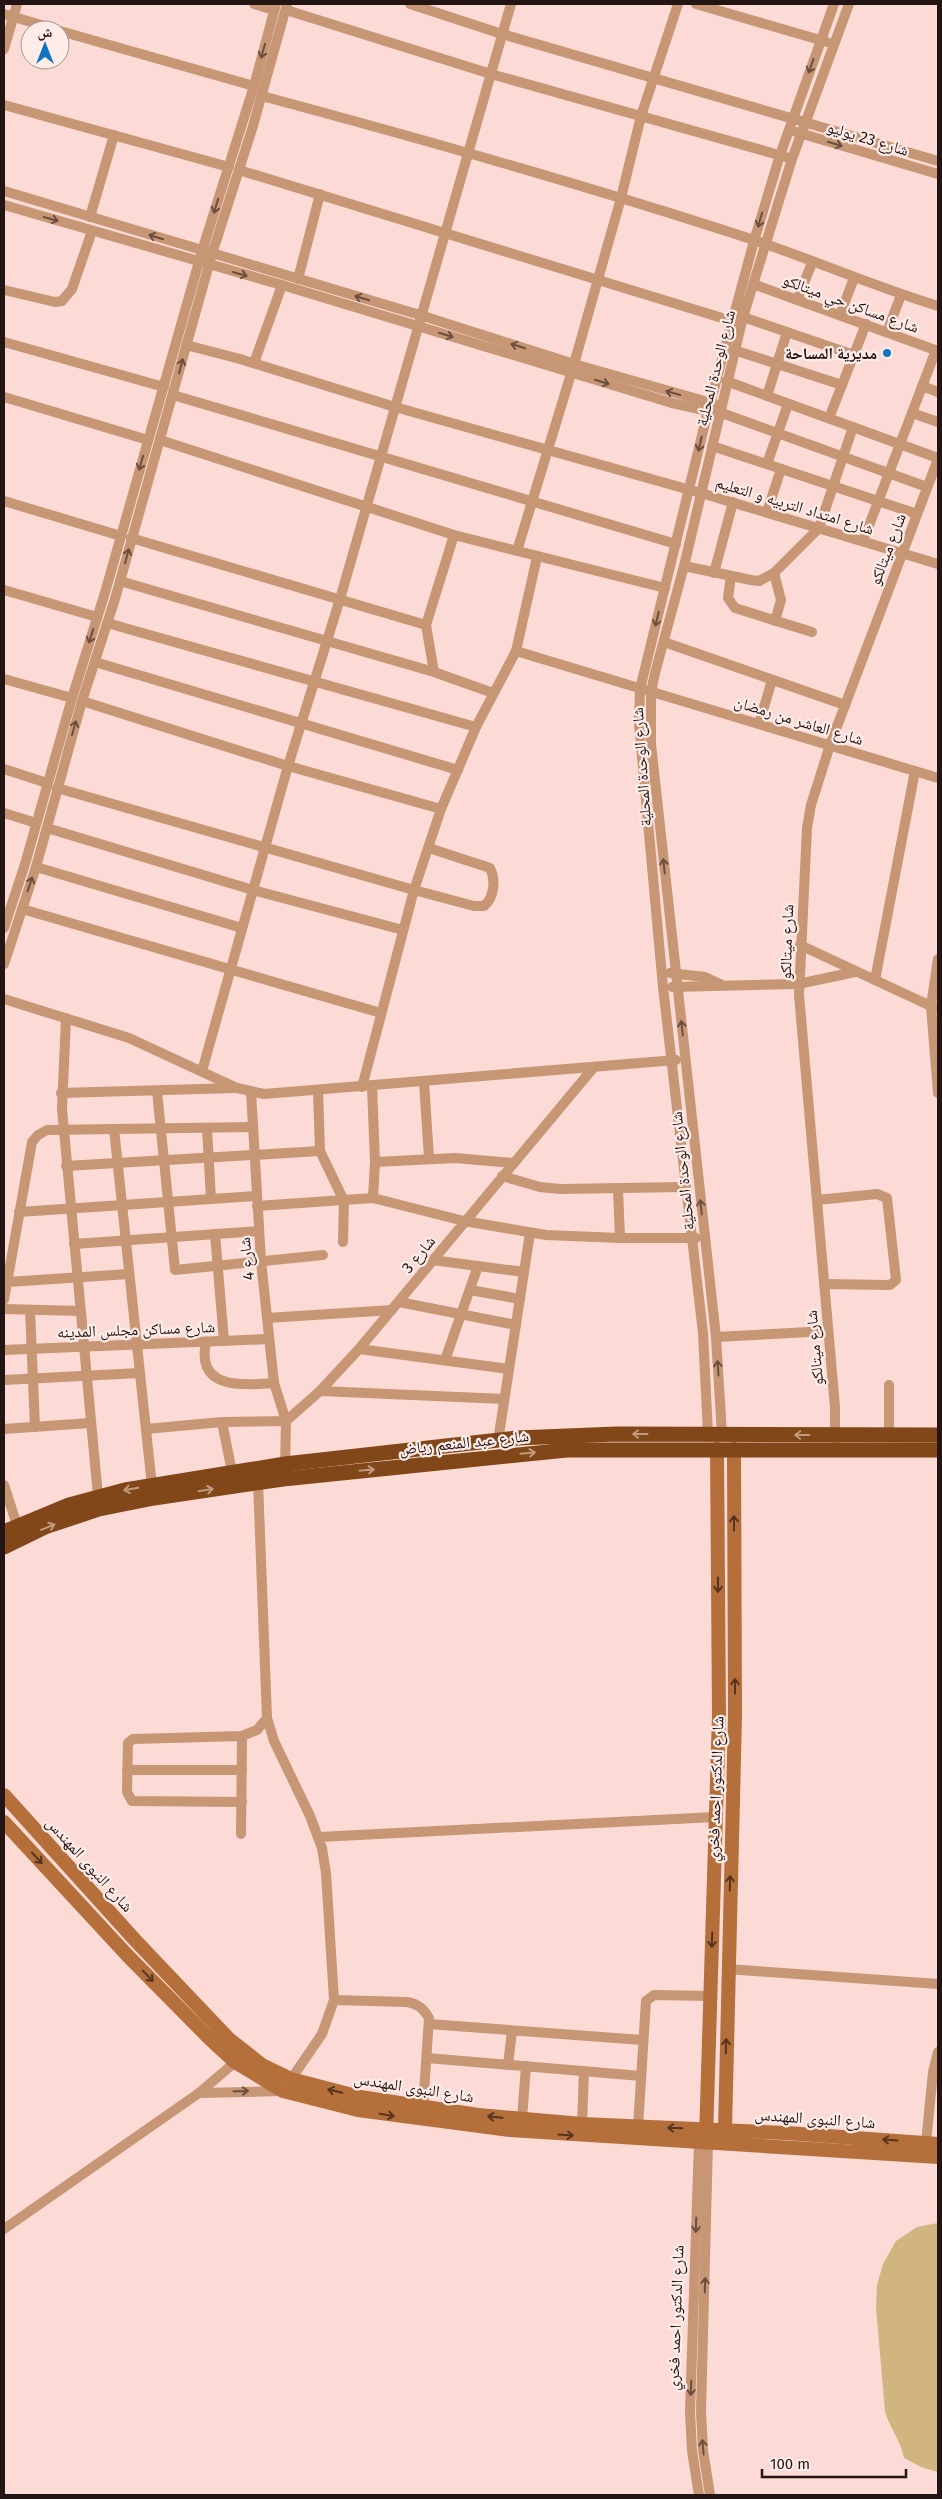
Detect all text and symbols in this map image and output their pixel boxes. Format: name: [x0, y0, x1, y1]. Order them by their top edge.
north arrow: [20, 20, 70, 70]
text: ش: [38, 24, 53, 41]
one-way arrow: [258, 42, 268, 58]
one-way arrow: [806, 58, 815, 73]
street label: شارع 23 يوليو: [824, 117, 911, 161]
one-way arrow: [827, 139, 843, 149]
one-way arrow: [211, 198, 221, 214]
one-way arrow: [755, 212, 765, 228]
one-way arrow: [42, 214, 58, 224]
one-way arrow: [149, 232, 165, 242]
one-way arrow: [232, 269, 248, 279]
street label: شارع مساكن حي ميتالكو: [779, 270, 921, 340]
one-way arrow: [355, 292, 371, 302]
street label: شارع الوحدة المحلية: [692, 308, 740, 429]
one-way arrow: [438, 330, 454, 340]
one-way arrow: [510, 341, 526, 350]
place label: مديرية المساحة: [785, 344, 877, 363]
marker: مديرية المساحة: [881, 347, 893, 359]
one-way arrow: [176, 358, 186, 374]
one-way arrow: [593, 378, 609, 388]
one-way arrow: [665, 388, 681, 398]
one-way arrow: [695, 436, 704, 452]
one-way arrow: [136, 455, 146, 471]
street label: شارع امتداد التربيه و التعليم: [713, 472, 876, 540]
street label: شارع ميتالكو: [865, 510, 911, 588]
one-way arrow: [122, 548, 132, 564]
one-way arrow: [651, 611, 661, 627]
one-way arrow: [86, 628, 96, 644]
street label: شارع العاشر من رمضان: [732, 692, 866, 750]
street label: شارع الوحدة المحلية: [628, 707, 656, 827]
one-way arrow: [70, 720, 80, 736]
one-way arrow: [659, 858, 669, 874]
one-way arrow: [26, 877, 35, 892]
street label: شارع ميتالكو: [776, 904, 798, 980]
one-way arrow: [677, 1020, 687, 1036]
street label: شارع الوحدة المحلية: [667, 1111, 699, 1231]
one-way arrow: [696, 1199, 706, 1215]
street label: شارع 3: [398, 1232, 440, 1277]
street label: شارع 4: [235, 1236, 259, 1281]
street label: شارع ميتالكو: [802, 1309, 828, 1387]
street label: شارع مساكن مجلس المدينه: [57, 1317, 215, 1343]
one-way arrow: [713, 1361, 722, 1377]
street label: شارع عبد المنعم رياض: [398, 1426, 530, 1460]
one-way arrow: [632, 1429, 648, 1439]
one-way arrow: [794, 1430, 810, 1440]
one-way arrow: [520, 1448, 536, 1458]
one-way arrow: [359, 1465, 375, 1475]
one-way arrow: [123, 1485, 139, 1495]
one-way arrow: [197, 1485, 213, 1495]
one-way arrow: [729, 1516, 739, 1532]
one-way arrow: [40, 1521, 55, 1531]
one-way arrow: [713, 1576, 723, 1593]
one-way arrow: [730, 1678, 740, 1694]
street label: شارع الدكتور احمد فخري: [703, 1716, 731, 1862]
street label: شارع النبوى المهندس: [41, 1813, 137, 1916]
one-way arrow: [31, 1851, 43, 1864]
one-way arrow: [725, 1876, 735, 1892]
one-way arrow: [707, 1931, 716, 1947]
one-way arrow: [142, 1970, 154, 1982]
one-way arrow: [721, 2038, 731, 2054]
street label: شارع النبوى المهندس: [352, 2069, 475, 2107]
one-way arrow: [232, 2086, 249, 2096]
one-way arrow: [328, 2086, 344, 2095]
street label: شارع النبوى المهندس: [754, 2105, 876, 2133]
one-way arrow: [379, 2110, 395, 2120]
one-way arrow: [488, 2112, 504, 2121]
one-way arrow: [667, 2123, 684, 2133]
one-way arrow: [557, 2130, 573, 2140]
one-way arrow: [882, 2136, 898, 2145]
one-way arrow: [691, 2216, 701, 2233]
street label: شارع الدكتور احمد فخري: [663, 2245, 691, 2391]
one-way arrow: [700, 2277, 710, 2293]
one-way arrow: [686, 2379, 695, 2395]
one-way arrow: [698, 2439, 708, 2455]
scale bar: [762, 2446, 906, 2478]
text: 100 m: [770, 2455, 810, 2473]

